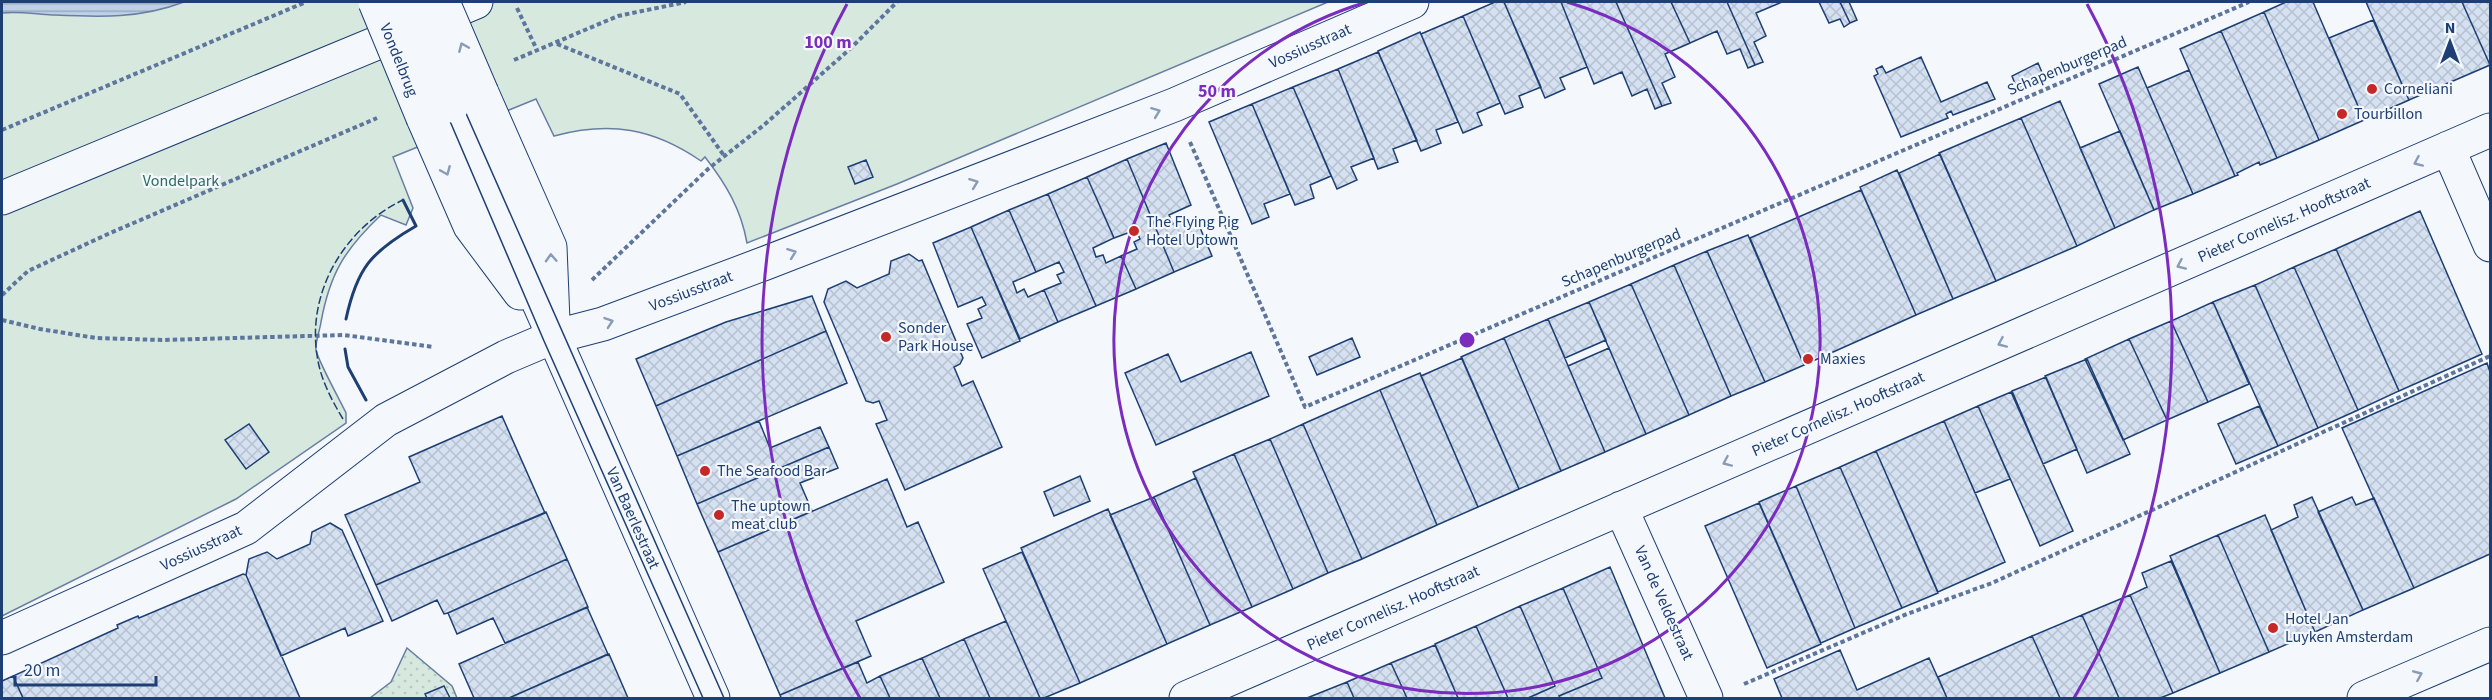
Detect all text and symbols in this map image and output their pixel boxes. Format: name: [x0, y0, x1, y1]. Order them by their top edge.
north arrow: [2420, 12, 2480, 72]
text: N: [2445, 17, 2455, 39]
street label: Vossiusstraat: [1265, 18, 1355, 74]
street label: Vondelbrug: [374, 20, 424, 100]
text: 100 m: [804, 30, 852, 55]
street label: Schapenburgerpad: [2004, 31, 2130, 101]
one-way arrow: [458, 43, 470, 54]
place label: Corneliani: [2384, 78, 2453, 100]
text: 50 m: [1198, 79, 1236, 104]
marker: Corneliani: [2365, 82, 2379, 96]
place label: Tourbillon: [2354, 103, 2423, 125]
one-way arrow: [1149, 107, 1160, 119]
marker: Tourbillon: [2335, 107, 2349, 121]
one-way arrow: [2413, 154, 2424, 166]
one-way arrow: [439, 165, 451, 176]
park label: Vondelpark: [143, 170, 219, 192]
street label: Pieter Cornelisz. Hooftstraat: [2194, 172, 2374, 268]
one-way arrow: [968, 178, 979, 190]
place label: The Flying Pig Hotel Uptown: [1146, 211, 1239, 251]
street label: Schapenburgerpad: [1558, 223, 1684, 293]
marker: The Flying Pig Hotel Uptown: [1127, 224, 1141, 238]
one-way arrow: [786, 248, 797, 260]
one-way arrow: [544, 253, 557, 262]
one-way arrow: [2177, 257, 2188, 269]
street label: Vossiusstraat: [646, 265, 736, 317]
one-way arrow: [603, 316, 614, 329]
place label: Sonder Park House: [898, 317, 974, 357]
marker: Sonder Park House: [879, 330, 893, 344]
centre of rings: [1457, 330, 1477, 350]
one-way arrow: [1998, 335, 2009, 347]
place label: Maxies: [1820, 348, 1866, 370]
marker: Maxies: [1801, 352, 1815, 366]
street label: Pieter Cornelisz. Hooftstraat: [1748, 366, 1928, 462]
one-way arrow: [1723, 455, 1734, 467]
place label: The Seafood Bar: [717, 460, 827, 482]
street label: Van Baerlestraat: [601, 464, 665, 573]
marker: The Seafood Bar: [698, 464, 712, 478]
place label: The uptown meat club: [731, 495, 811, 535]
marker: The uptown meat club: [712, 508, 726, 522]
street label: Vossiusstraat: [157, 519, 246, 576]
street label: Van de Veldestraat: [1629, 542, 1699, 664]
street label: Pieter Cornelisz. Hooftstraat: [1303, 560, 1483, 656]
place label: Hotel Jan Luyken Amsterdam: [2285, 608, 2413, 648]
marker: Hotel Jan Luyken Amsterdam: [2266, 621, 2280, 635]
scale bar: [15, 649, 156, 687]
text: 20 m: [24, 658, 60, 683]
one-way arrow: [2411, 670, 2422, 682]

